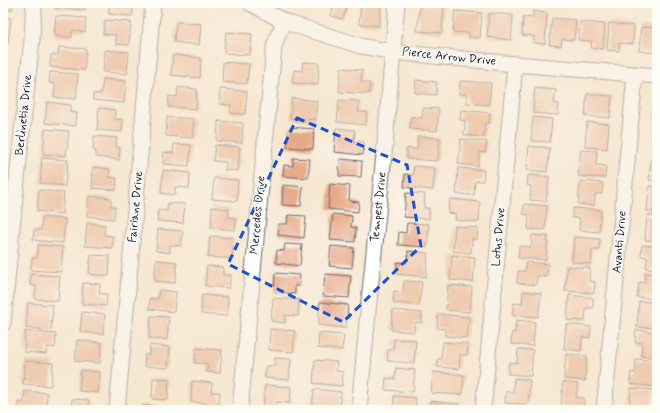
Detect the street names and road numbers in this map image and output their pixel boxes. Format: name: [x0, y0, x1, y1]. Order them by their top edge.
street label: Pierce Arrow Drive: [401, 44, 497, 70]
street label: Berlinetia Drive: [12, 73, 36, 156]
street label: Fairlane Drive: [125, 170, 147, 244]
street label: Tempest Drive: [367, 171, 391, 243]
street label: Mercedes Drive: [247, 175, 269, 255]
street label: Lotus Drive: [488, 207, 510, 267]
street label: Avanti Drive: [609, 210, 631, 274]

